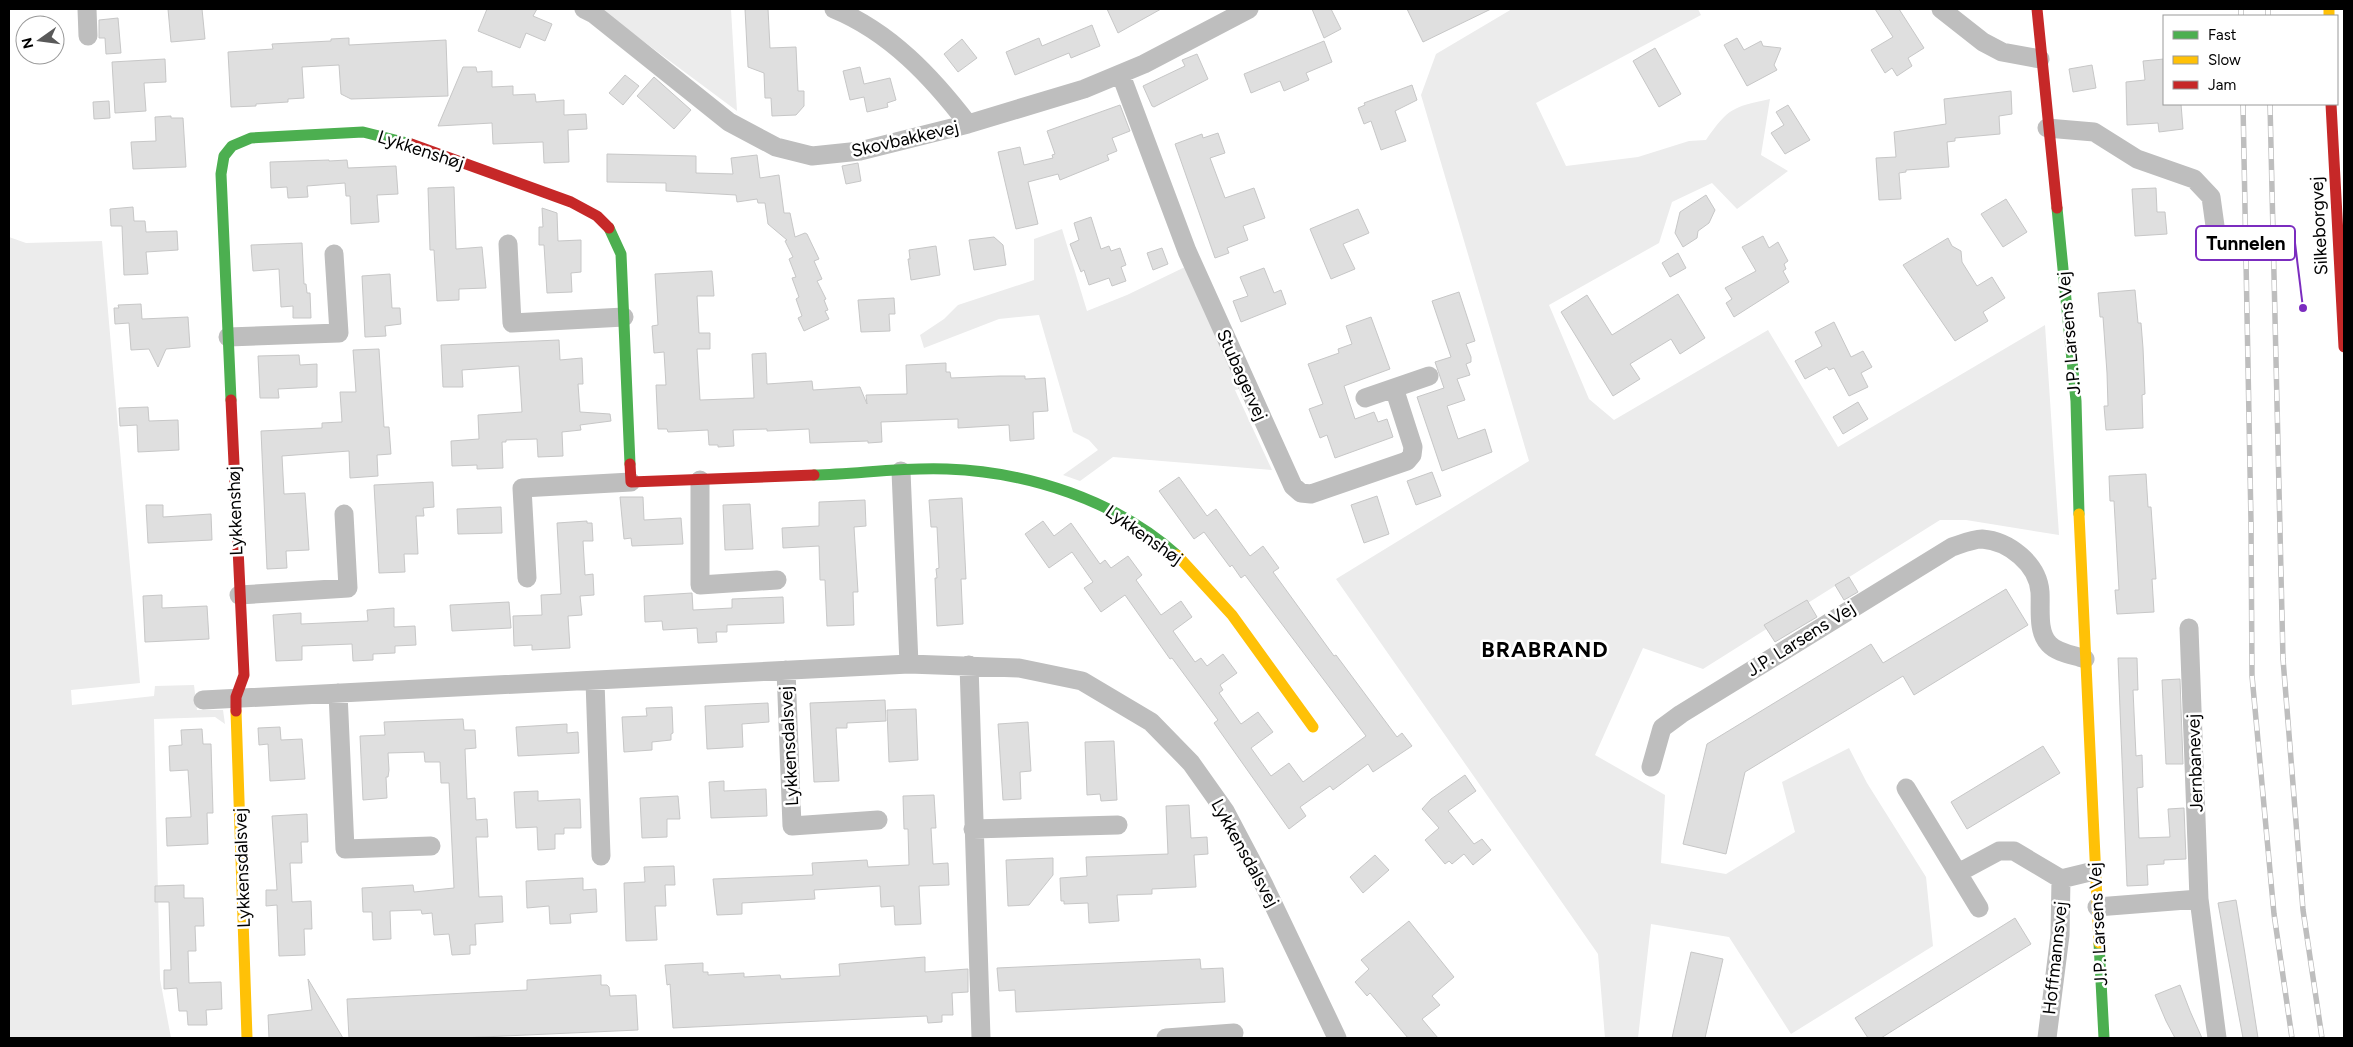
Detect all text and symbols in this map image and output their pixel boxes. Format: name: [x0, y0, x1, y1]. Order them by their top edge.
north arrow: [15, 15, 65, 65]
legend: [2163, 15, 2338, 105]
text: Fast: [2208, 26, 2237, 44]
text: N: [18, 36, 37, 50]
text: Slow: [2208, 51, 2241, 69]
text: Jam: [2208, 76, 2236, 94]
street label: Skovbakkevej: [849, 116, 961, 162]
street label: Lykkenshøj: [375, 126, 467, 174]
street label: Silkeborgvej: [2305, 176, 2333, 276]
callout: Tunnelen: [2196, 226, 2295, 260]
text: Tunnelen: [2206, 232, 2286, 255]
street label: J.P. Larsens Vej: [2053, 270, 2085, 396]
street label: Stubagervej: [1212, 326, 1272, 424]
street label: Lykkenshøj: [222, 466, 248, 556]
street label: Lykkenshøj: [1101, 500, 1187, 570]
street label: J.P. Larsens Vej: [1743, 597, 1859, 681]
district label: BRABRAND: [1481, 636, 1609, 663]
street label: Lykkensdalsvej: [775, 685, 803, 807]
street label: Jernbanevej: [2182, 713, 2208, 813]
street label: Lykkensdalsvej: [1206, 795, 1284, 911]
street label: Lykkensdalsvej: [229, 808, 255, 928]
street label: J.P. Larsens Vej: [2084, 862, 2112, 986]
street label: Hoffmannsvej: [2038, 900, 2072, 1016]

